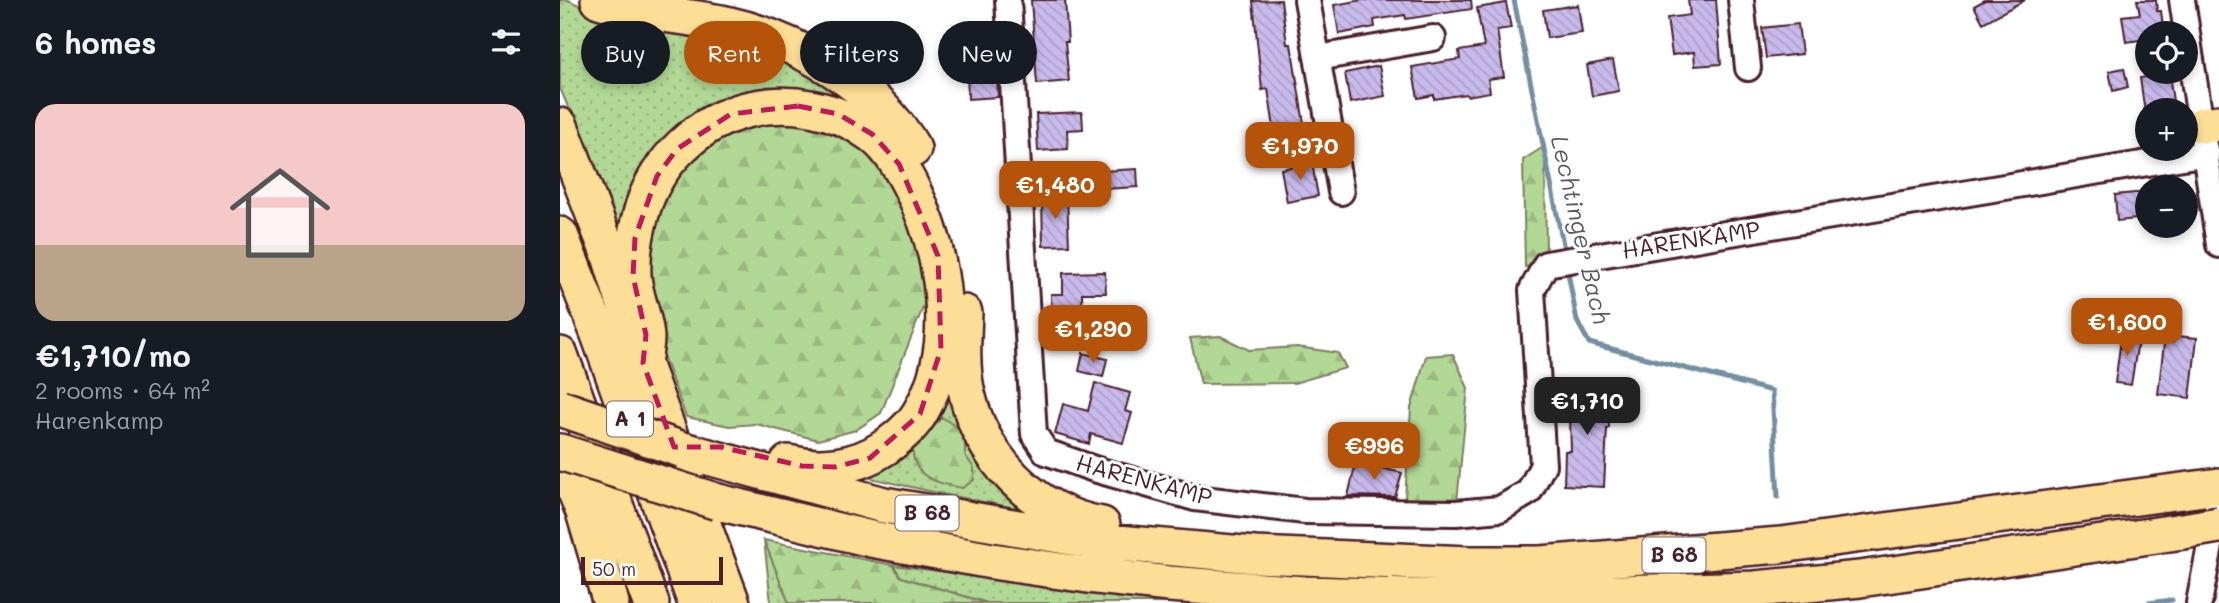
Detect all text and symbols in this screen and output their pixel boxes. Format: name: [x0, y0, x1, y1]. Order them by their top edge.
chip: Buy: [581, 21, 670, 84]
chip: Rent: [684, 21, 786, 84]
chip: Filters: [800, 21, 924, 84]
chip: New: [938, 21, 1037, 84]
map controls: [2135, 21, 2198, 238]
button: locate: [2135, 21, 2198, 84]
text: 6 homes: [35, 22, 156, 62]
icon: filters: [487, 23, 525, 61]
button: +: [2135, 98, 2198, 161]
pin: €1,970: [1243, 122, 1357, 182]
text: €1,970: [1261, 130, 1339, 160]
water label: Lechtinger Bach: [1545, 132, 1618, 327]
icon: home: [217, 150, 343, 276]
pin: €1,480: [998, 162, 1112, 221]
text: €1,480: [1015, 169, 1095, 199]
button: −: [2135, 175, 2198, 238]
street label: HARENKAMP: [1620, 213, 1762, 265]
pin: €1,600: [2070, 298, 2184, 358]
pin: €1,290: [1036, 306, 1150, 365]
text: €1,600: [2087, 306, 2167, 336]
text: €1,290: [1054, 313, 1132, 343]
text: €1,710/mo: [35, 335, 191, 375]
text: 2 rooms · 64 m²: [35, 375, 210, 405]
pin: €1,710: [1530, 378, 1644, 437]
text: €1,710: [1550, 385, 1624, 415]
road number: A 1: [607, 402, 653, 436]
text: Harenkamp: [35, 405, 163, 435]
pin: €996: [1333, 422, 1415, 482]
text: €996: [1344, 430, 1404, 460]
street label: HARENKAMP: [1073, 446, 1216, 512]
road number: B 68: [896, 496, 958, 530]
road number: B 68: [1642, 538, 1706, 572]
scale bar: [581, 554, 723, 586]
text: 50 m: [592, 556, 636, 581]

